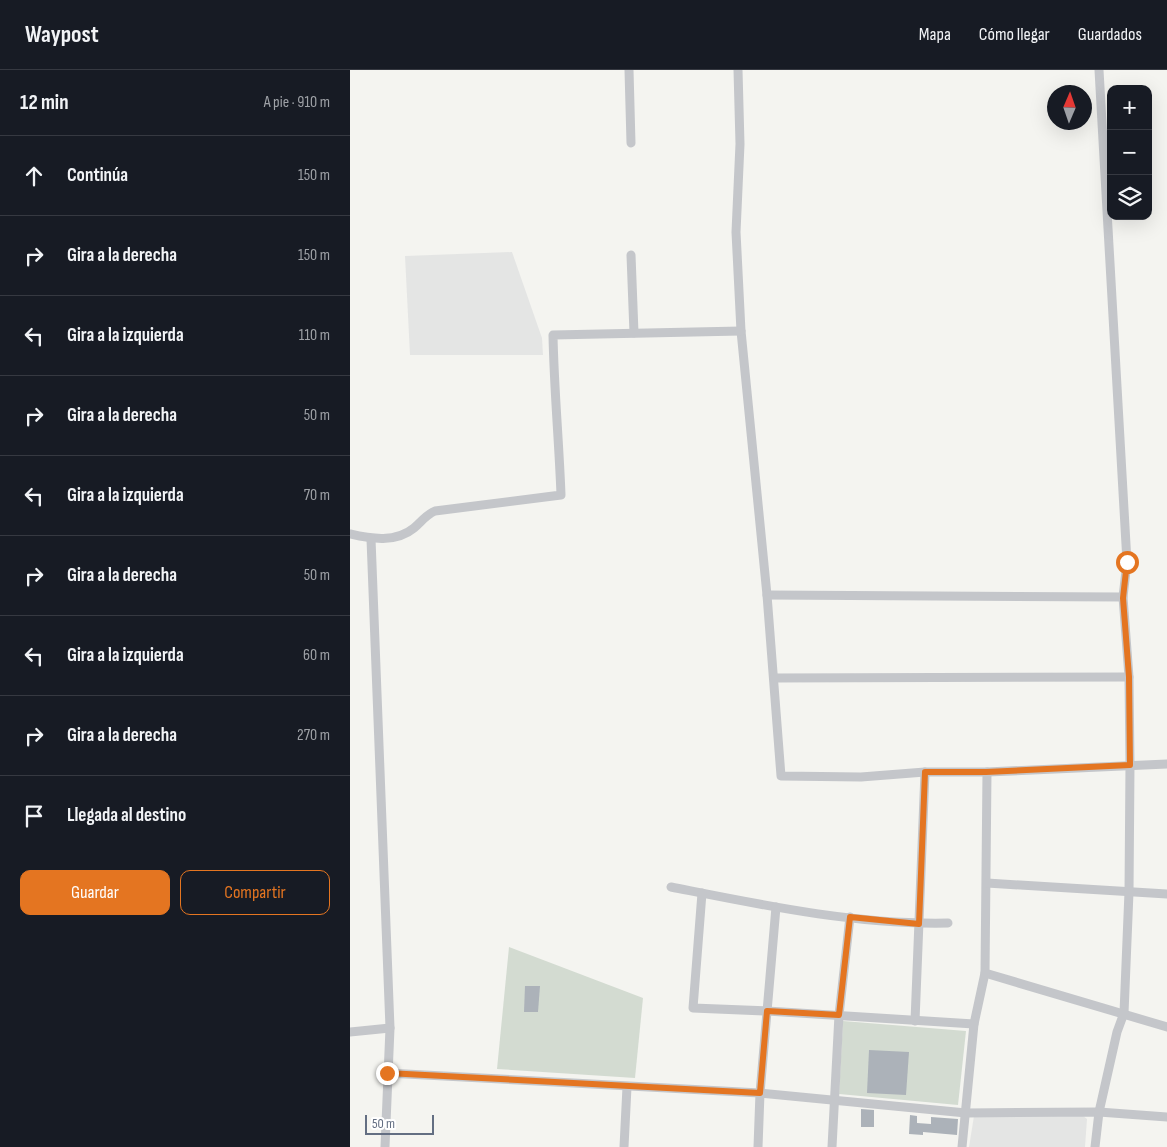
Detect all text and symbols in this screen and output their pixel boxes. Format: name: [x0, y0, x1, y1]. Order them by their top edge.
text: Waypost: [25, 20, 99, 49]
text: Mapa: [919, 24, 951, 45]
text: Cómo llegar: [979, 24, 1050, 45]
text: Guardados: [1078, 24, 1142, 45]
north arrow: [1047, 85, 1092, 130]
map controls: [1107, 85, 1152, 220]
button: +: [1107, 85, 1152, 130]
text: 12 min: [20, 90, 68, 115]
text: A pie · 910 m: [264, 93, 330, 112]
button: −: [1107, 130, 1152, 175]
icon: ahead: [20, 162, 48, 190]
text: Continúa: [67, 164, 128, 187]
text: 150 m: [298, 166, 330, 185]
button: layers: [1107, 175, 1152, 220]
icon: right: [20, 242, 48, 270]
text: Gira a la derecha: [67, 244, 177, 267]
text: 150 m: [298, 246, 330, 265]
icon: left: [20, 322, 48, 350]
text: Gira a la izquierda: [67, 324, 184, 347]
text: 110 m: [299, 326, 330, 345]
icon: right: [20, 402, 48, 430]
text: Gira a la derecha: [67, 404, 177, 427]
text: 50 m: [304, 406, 330, 425]
icon: left: [20, 482, 48, 510]
text: Gira a la izquierda: [67, 484, 184, 507]
text: 70 m: [304, 486, 330, 505]
route start: [1116, 551, 1139, 574]
icon: right: [20, 562, 48, 590]
text: Gira a la derecha: [67, 564, 177, 587]
text: 50 m: [304, 566, 330, 585]
icon: left: [20, 642, 48, 670]
text: Gira a la izquierda: [67, 644, 184, 667]
text: 60 m: [303, 646, 330, 665]
icon: right: [20, 722, 48, 750]
text: Gira a la derecha: [67, 724, 177, 747]
text: 270 m: [297, 726, 330, 745]
icon: arrive: [20, 802, 48, 830]
text: Llegada al destino: [67, 804, 186, 827]
button: Guardar: [20, 870, 170, 915]
button: Compartir: [180, 870, 330, 915]
route end: [376, 1062, 399, 1085]
scale bar: [365, 1112, 434, 1135]
text: 50 m: [372, 1115, 395, 1132]

